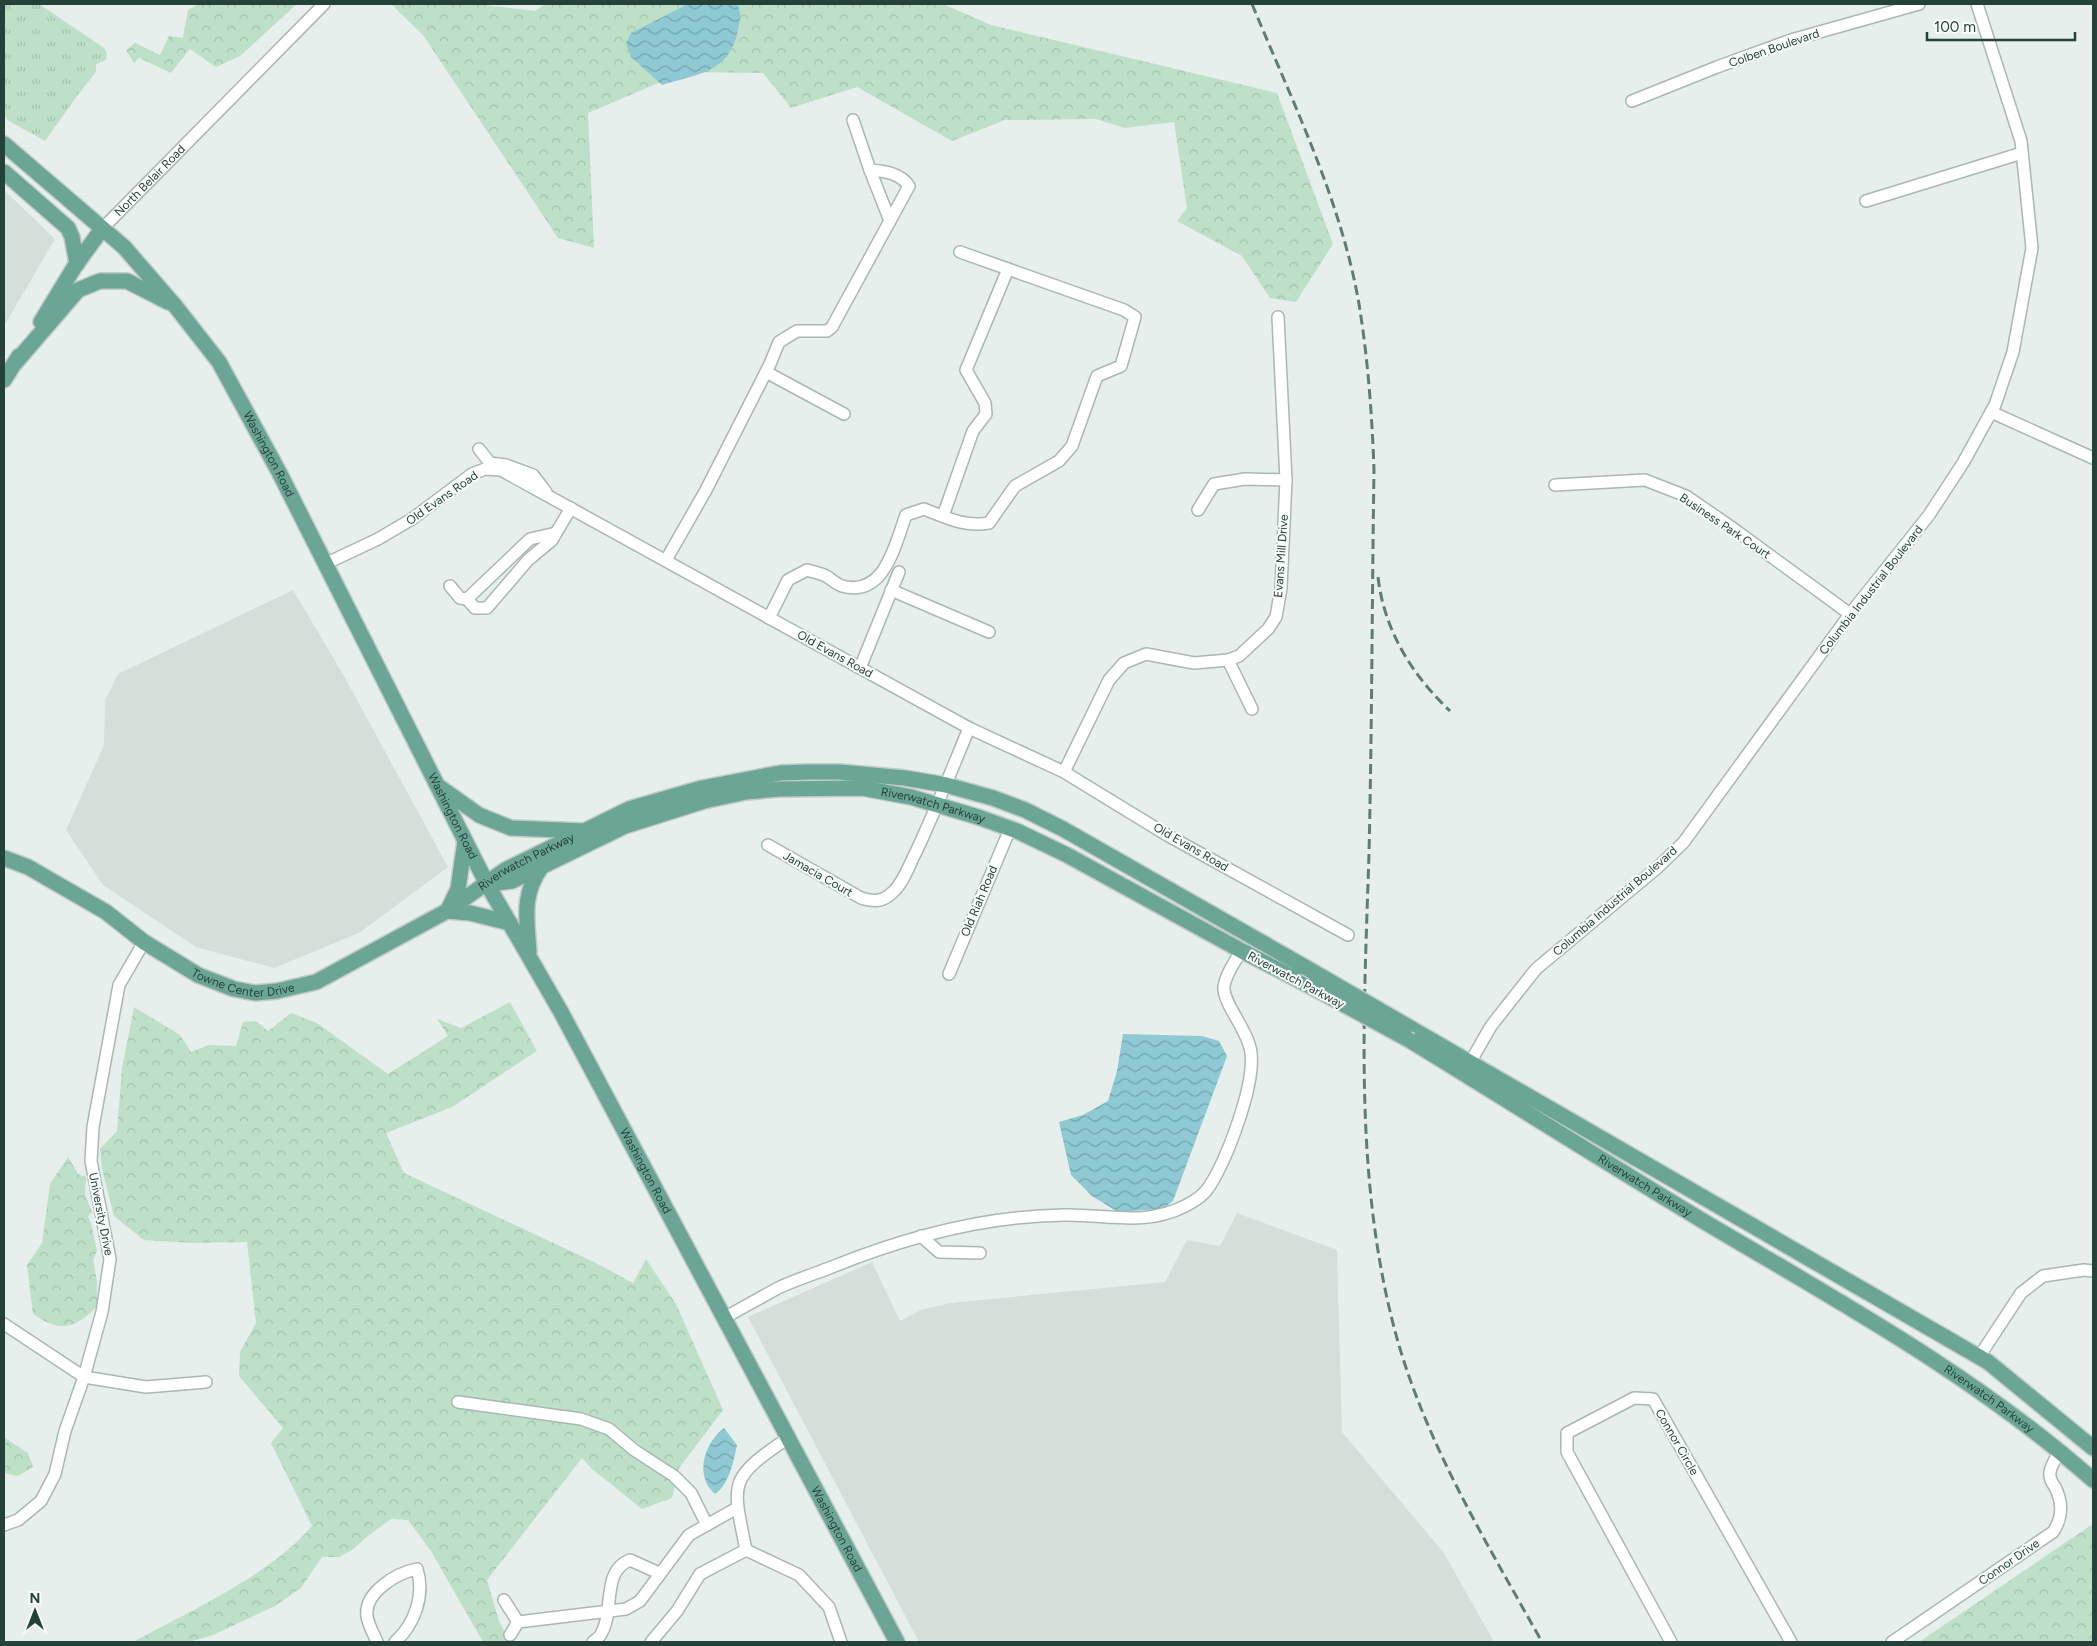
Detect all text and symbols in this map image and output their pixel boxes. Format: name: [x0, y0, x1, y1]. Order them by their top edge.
scale bar: [1927, 10, 2074, 42]
text: 100 m: [1934, 18, 1976, 36]
street label: Colben Boulevard: [1727, 26, 1821, 70]
street label: North Belair Road: [112, 142, 188, 219]
street label: Washington Road: [240, 409, 297, 499]
street label: Old Evans Road: [404, 468, 480, 528]
street label: Business Park Court: [1677, 490, 1773, 562]
street label: Evans Mill Drive: [1271, 513, 1291, 598]
street label: Columbia Industrial Boulevard: [1816, 523, 1926, 657]
street label: Old Evans Road: [795, 627, 875, 681]
street label: Washington Road: [425, 771, 480, 861]
street label: Riverwatch Parkway: [880, 785, 988, 826]
street label: Old Evans Road: [1151, 820, 1231, 874]
street label: Riverwatch Parkway: [475, 830, 577, 894]
street label: Columbia Industrial Boulevard: [1550, 843, 1680, 959]
street label: Jamacia Court: [781, 848, 856, 900]
street label: Old Riah Road: [958, 863, 1000, 939]
street label: Riverwatch Parkway: [1245, 949, 1347, 1012]
street label: Towne Center Drive: [189, 966, 296, 1000]
street label: Washington Road: [617, 1126, 674, 1216]
street label: Riverwatch Parkway: [1595, 1151, 1695, 1220]
street label: University Drive: [86, 1171, 116, 1257]
street label: Riverwatch Parkway: [1941, 1362, 2038, 1436]
street label: Connor Circle: [1652, 1406, 1702, 1478]
street label: Washington Road: [808, 1484, 865, 1574]
street label: Connor Drive: [1976, 1536, 2042, 1588]
north arrow: [10, 1586, 60, 1636]
text: N: [30, 1590, 40, 1607]

